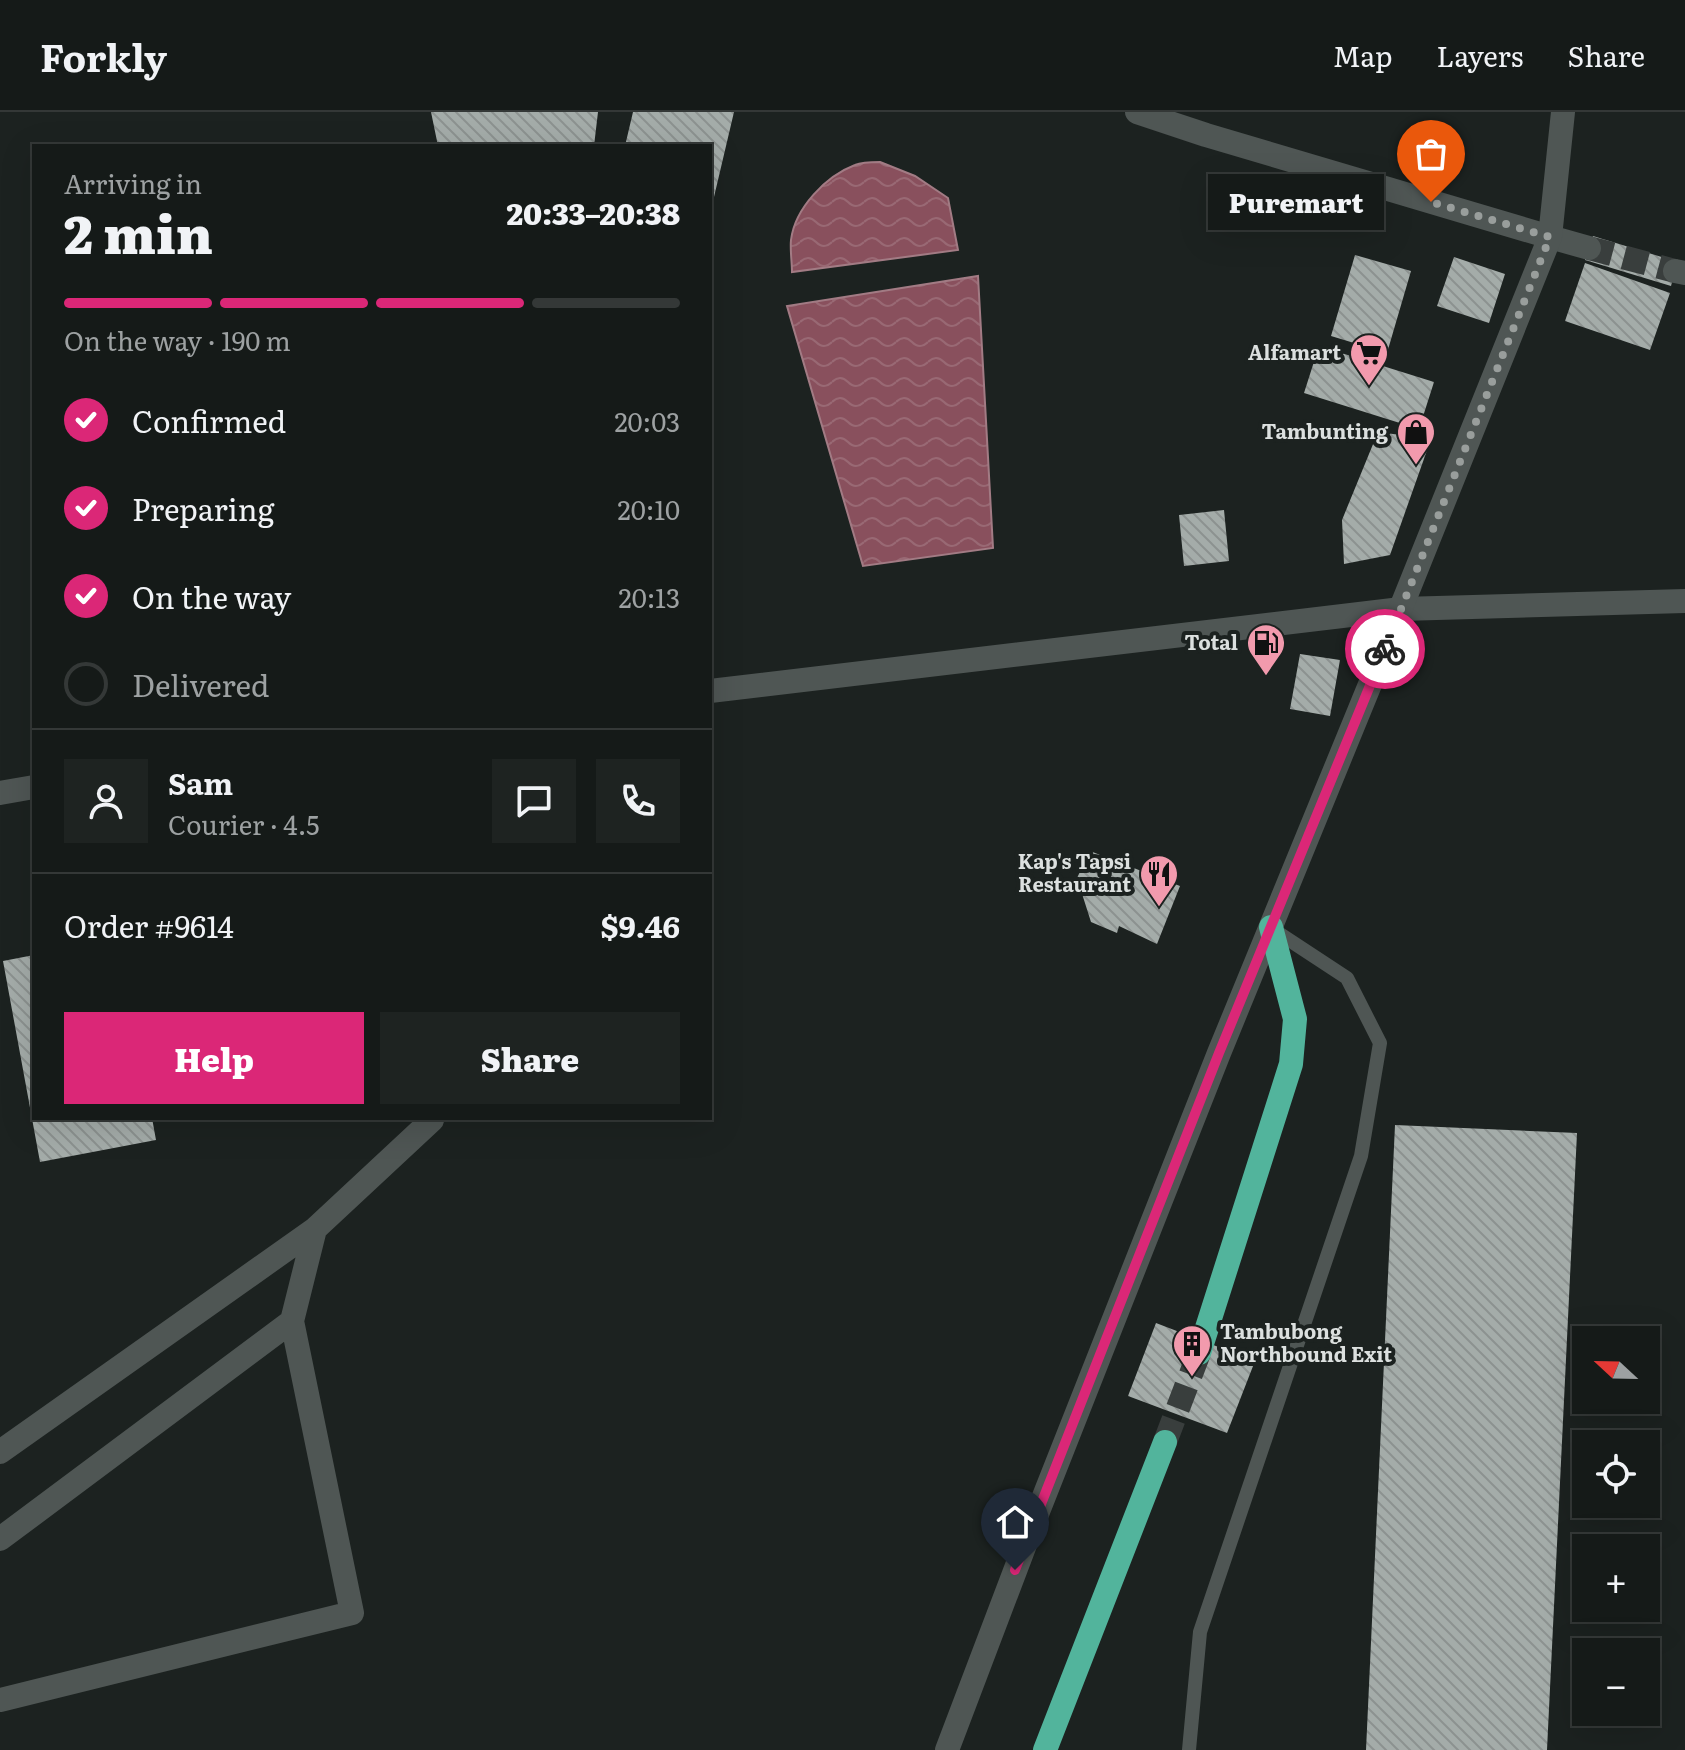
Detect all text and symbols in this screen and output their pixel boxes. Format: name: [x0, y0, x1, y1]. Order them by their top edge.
text: Forkly: [40, 27, 167, 84]
text: Map: [1333, 34, 1392, 76]
text: Layers: [1436, 34, 1523, 76]
text: Share: [1567, 34, 1645, 76]
pin: [1397, 120, 1465, 202]
icon: bag: [1409, 132, 1453, 176]
text: Arriving in: [64, 163, 202, 202]
callout: Puremart: [1207, 174, 1383, 230]
text: Puremart: [1229, 182, 1363, 221]
text: 20:33–20:38: [506, 190, 680, 234]
text: 2 min: [64, 193, 213, 270]
text: On the way · 190 m: [64, 320, 291, 359]
supermarket icon: Alfamart: [1348, 332, 1390, 387]
place label: Alfamart: [1248, 336, 1341, 366]
icon: check: [64, 398, 108, 442]
text: Confirmed: [132, 398, 286, 442]
text: 20:03: [614, 401, 680, 440]
shop icon: Tambunting: [1395, 411, 1437, 466]
place label: Tambunting: [1262, 415, 1389, 445]
icon: check: [64, 486, 108, 530]
text: Preparing: [132, 486, 274, 530]
text: 20:10: [618, 489, 680, 528]
icon: check: [64, 574, 108, 618]
text: On the way: [132, 574, 291, 618]
text: 20:13: [618, 577, 680, 616]
courier: [1345, 609, 1425, 689]
fuel station icon: Total: [1245, 622, 1287, 677]
place label: Total: [1185, 626, 1238, 656]
icon: bike: [1363, 627, 1407, 671]
text: Delivered: [132, 662, 269, 706]
button: person: [64, 759, 148, 843]
button: chat: [492, 759, 576, 843]
button: phone: [596, 759, 680, 843]
text: Sam: [168, 760, 233, 804]
text: Courier · 4.5: [168, 804, 320, 843]
place label: Kap's Tapsi Restaurant: [1018, 845, 1131, 898]
restaurant icon: Kap's Tapsi Restaurant: [1138, 853, 1180, 908]
text: Order #9614: [64, 903, 234, 947]
text: $9.46: [601, 903, 680, 947]
button: Help: [64, 1012, 364, 1104]
button: Share: [380, 1012, 680, 1104]
place label: Tambubong Northbound Exit: [1220, 1315, 1392, 1368]
building icon: Tambubong Northbound Exit: [1171, 1323, 1213, 1378]
north arrow: [1572, 1326, 1660, 1414]
map controls: [1572, 1326, 1660, 1726]
button: locate: [1572, 1430, 1660, 1518]
pin: [981, 1488, 1049, 1570]
icon: home: [993, 1500, 1037, 1544]
button: +: [1572, 1534, 1660, 1622]
button: −: [1572, 1638, 1660, 1726]

